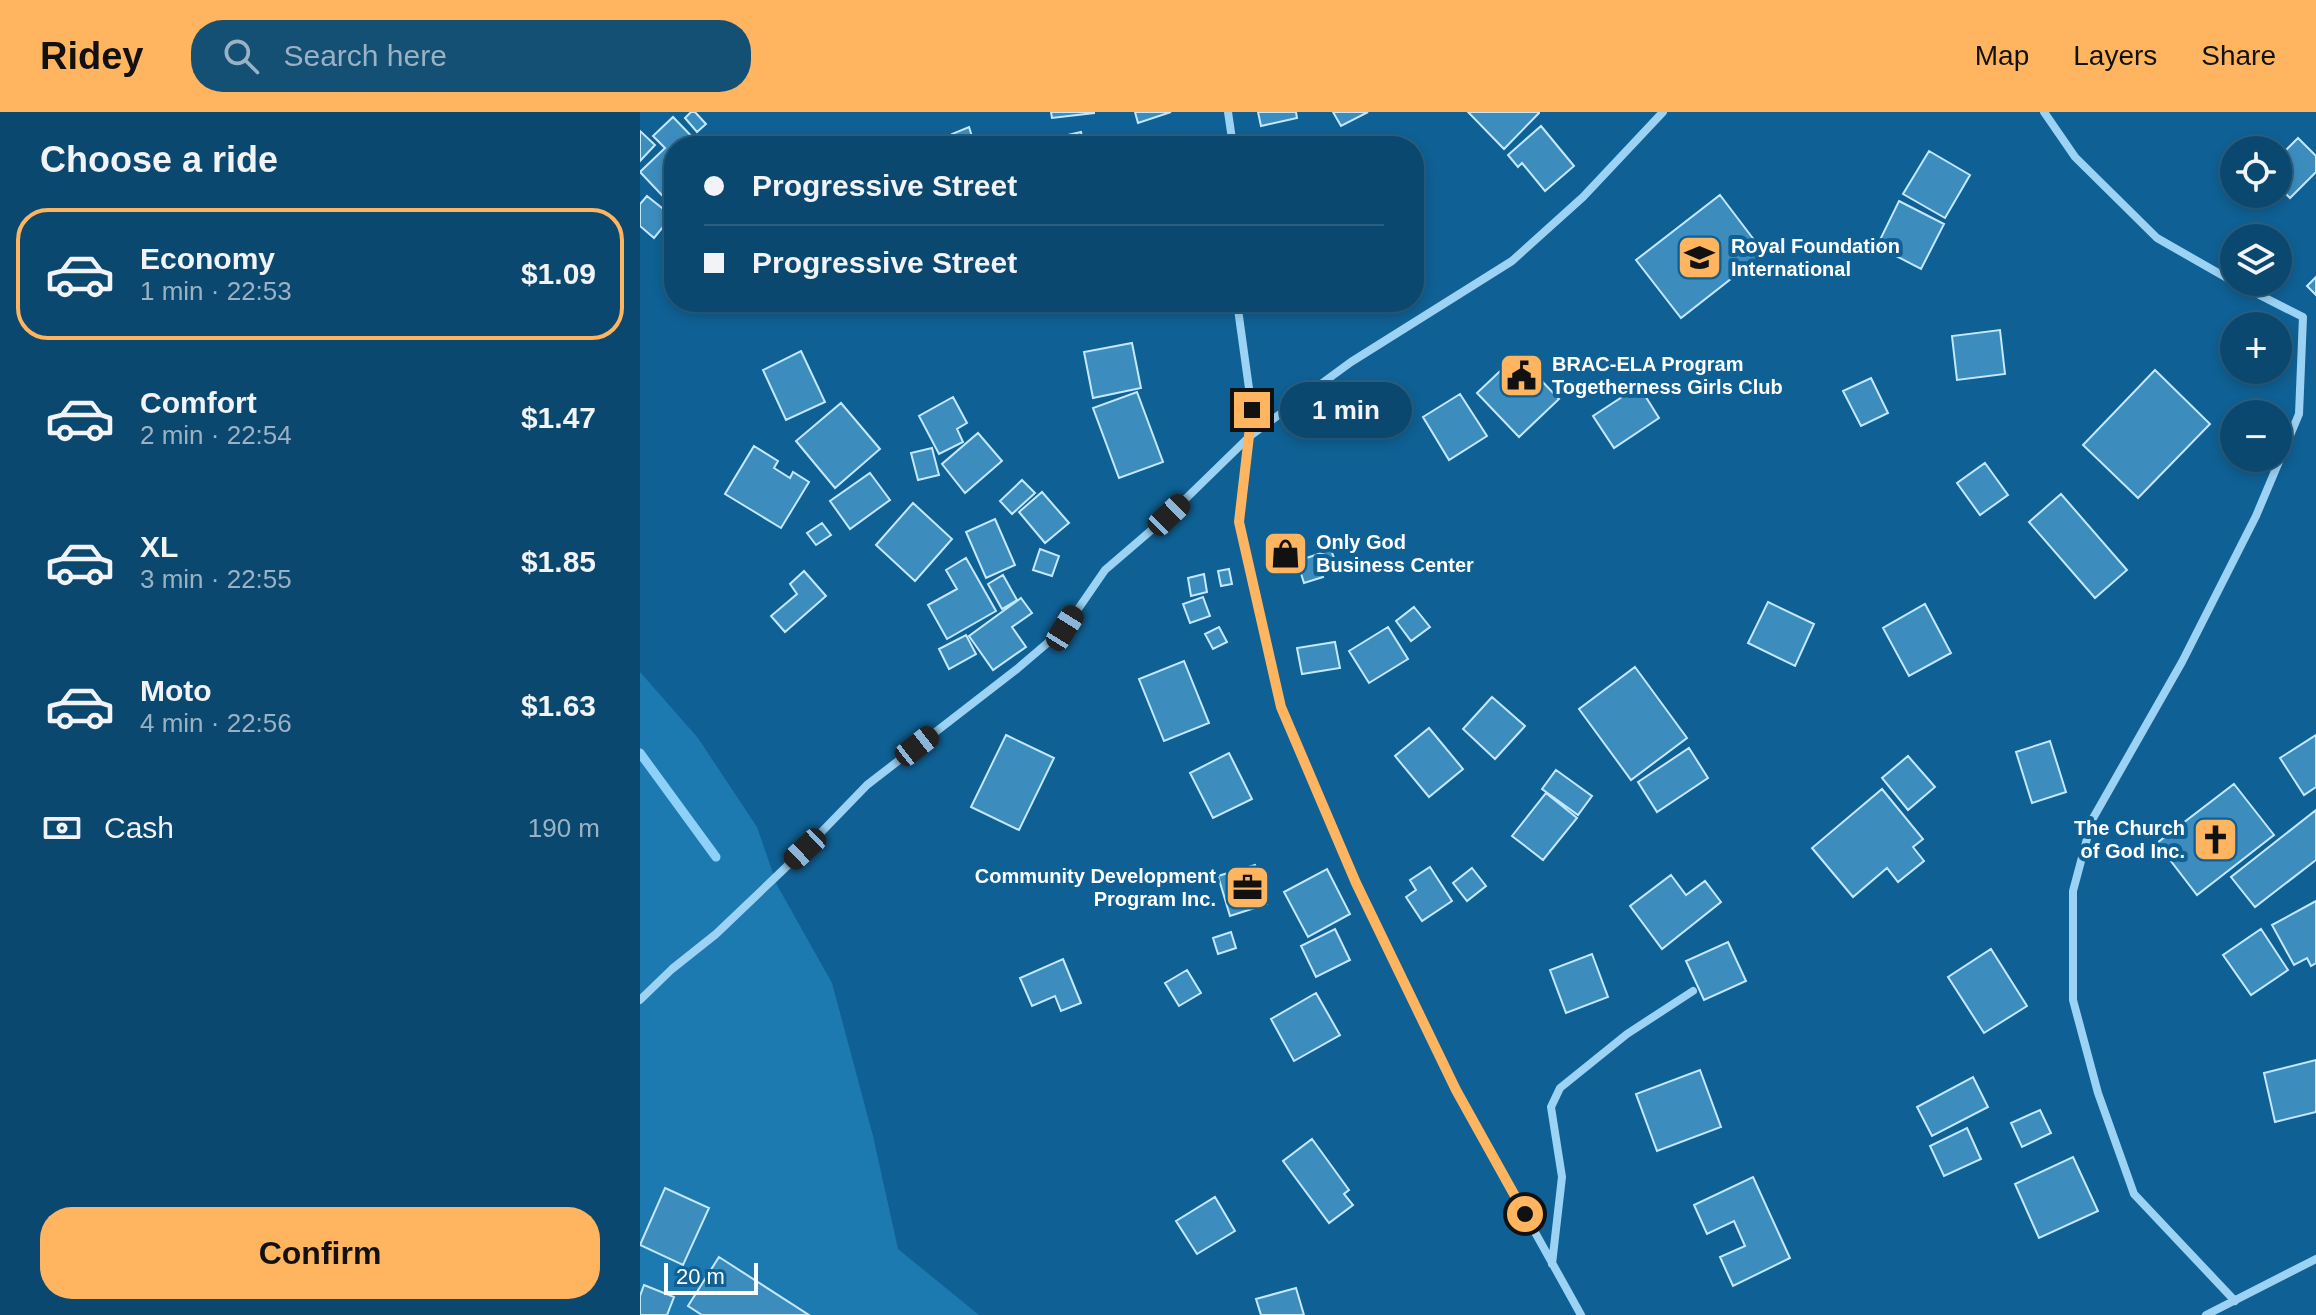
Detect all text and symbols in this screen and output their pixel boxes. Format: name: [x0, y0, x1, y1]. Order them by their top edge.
search box: [191, 20, 751, 92]
icon: search: [219, 34, 263, 78]
text: Ridey: [40, 35, 143, 77]
text: Search here: [283, 39, 447, 72]
text: Map: [1975, 40, 2029, 71]
text: Layers: [2073, 40, 2157, 71]
text: Share: [2201, 40, 2276, 71]
map controls: [2220, 136, 2292, 472]
button: locate: [2220, 136, 2292, 208]
text: Choose a ride: [40, 139, 278, 180]
text: Progressive Street: [752, 169, 1017, 202]
button: layers: [2220, 224, 2292, 296]
school or university icon: Royal Foundation International: [1676, 233, 1724, 281]
place label: Royal Foundation International: [1731, 235, 1900, 280]
icon: car: [44, 238, 116, 310]
text: Economy: [140, 242, 275, 275]
text: Progressive Street: [752, 246, 1017, 279]
text: $1.09: [521, 257, 596, 290]
text: 1 min · 22:53: [140, 276, 292, 306]
button: +: [2220, 312, 2292, 384]
public building icon: BRAC-ELA Program Togetherness Girls Club: [1497, 352, 1545, 400]
place label: BRAC-ELA Program Togetherness Girls Club: [1552, 353, 1783, 398]
icon: car: [44, 382, 116, 454]
callout: 1 min: [1280, 382, 1412, 438]
text: Comfort: [140, 386, 257, 419]
route end: [1234, 392, 1270, 428]
text: 1 min: [1312, 395, 1380, 425]
button: −: [2220, 400, 2292, 472]
text: $1.47: [521, 401, 596, 434]
text: 2 min · 22:54: [140, 420, 292, 450]
car: [1143, 490, 1195, 540]
icon: car: [44, 526, 116, 598]
shop icon: Only God Business Center: [1261, 529, 1309, 577]
text: XL: [140, 530, 178, 563]
place label: Only God Business Center: [1316, 531, 1474, 576]
text: $1.85: [521, 545, 596, 578]
text: 3 min · 22:55: [140, 564, 292, 594]
car: [1042, 601, 1088, 655]
icon: car: [44, 670, 116, 742]
text: Moto: [140, 674, 212, 707]
text: $1.63: [521, 689, 596, 722]
text: 4 min · 22:56: [140, 708, 292, 738]
car: [891, 722, 943, 770]
icon: cash: [40, 806, 84, 850]
text: Cash: [104, 811, 174, 844]
text: 190 m: [528, 813, 600, 843]
church icon: The Church of God Inc.: [2192, 815, 2240, 863]
place label: The Church of God Inc.: [2074, 817, 2185, 862]
car: [779, 824, 831, 874]
office icon: Community Development Program Inc.: [1223, 863, 1271, 911]
place label: Community Development Program Inc.: [975, 865, 1216, 910]
route start: [1507, 1196, 1543, 1232]
button: Confirm: [40, 1207, 600, 1299]
scale bar: [664, 1259, 758, 1295]
text: 20 m: [676, 1264, 725, 1289]

